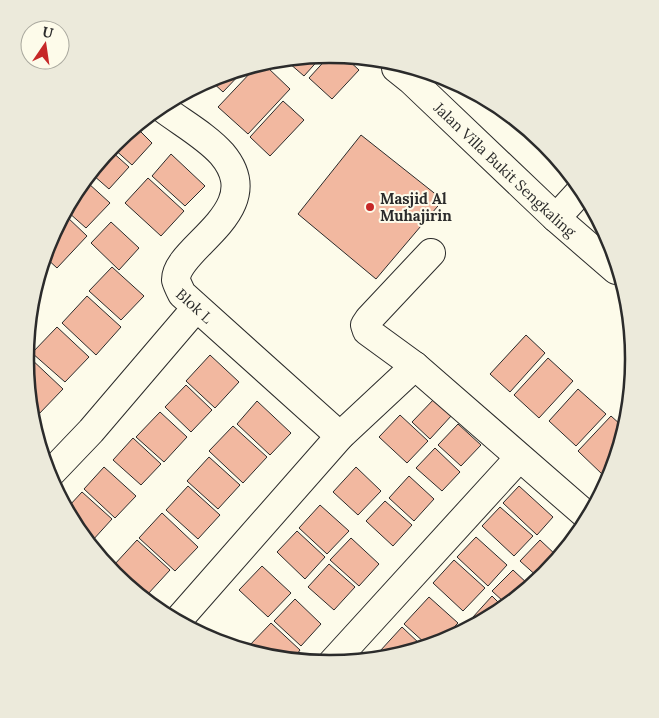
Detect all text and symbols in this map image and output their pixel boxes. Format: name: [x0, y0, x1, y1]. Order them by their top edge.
north arrow: [20, 20, 70, 70]
text: U: [41, 22, 55, 42]
street label: Jalan Villa Bukit Sengkaling: [430, 97, 581, 241]
place label: Masjid Al Muhajirin: [380, 189, 452, 225]
marker: Masjid Al Muhajirin: [364, 201, 376, 213]
street label: Blok L: [172, 284, 217, 327]

